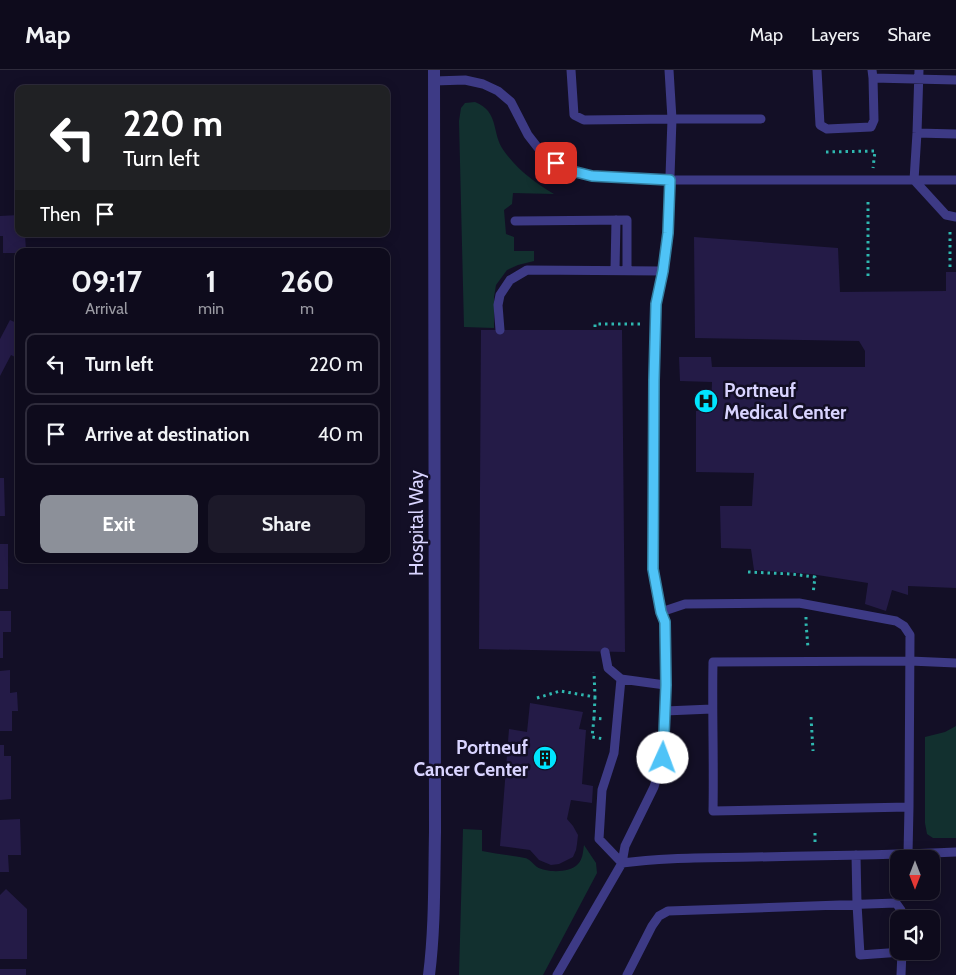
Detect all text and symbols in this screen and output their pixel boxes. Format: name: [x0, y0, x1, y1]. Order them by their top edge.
text: Map: [25, 20, 71, 49]
text: Map: [750, 24, 783, 46]
text: Layers: [811, 24, 860, 46]
text: Share: [888, 24, 931, 46]
text: 220 m: [123, 102, 223, 145]
icon: left: [40, 105, 105, 170]
pin: [535, 142, 577, 184]
text: Turn left: [123, 145, 200, 172]
icon: arrive: [542, 149, 570, 177]
icon: arrive: [91, 200, 119, 228]
text: Then: [40, 203, 81, 226]
text: 09:17: [71, 263, 142, 300]
text: 1: [206, 263, 217, 300]
text: 260: [280, 263, 334, 300]
text: Arrival: [85, 299, 128, 318]
text: min: [198, 299, 224, 318]
text: m: [300, 299, 314, 318]
icon: left: [42, 350, 70, 378]
text: Turn left: [85, 353, 153, 376]
text: 220 m: [309, 353, 363, 376]
place label: Portneuf Medical Center: [724, 379, 847, 424]
hospital icon: Portneuf Medical Center: [693, 388, 719, 414]
icon: arrive: [42, 420, 70, 448]
text: Arrive at destination: [85, 423, 249, 446]
text: 40 m: [318, 423, 363, 446]
street label: Hospital Way: [405, 470, 428, 576]
button: Exit: [40, 495, 198, 553]
button: Share: [208, 495, 365, 553]
position arrow: [636, 731, 688, 783]
place label: Portneuf Cancer Center: [413, 736, 529, 781]
building icon: Portneuf Cancer Center: [532, 745, 558, 771]
north arrow: [890, 850, 940, 900]
map controls: [890, 850, 940, 960]
button: sound: [890, 910, 940, 960]

